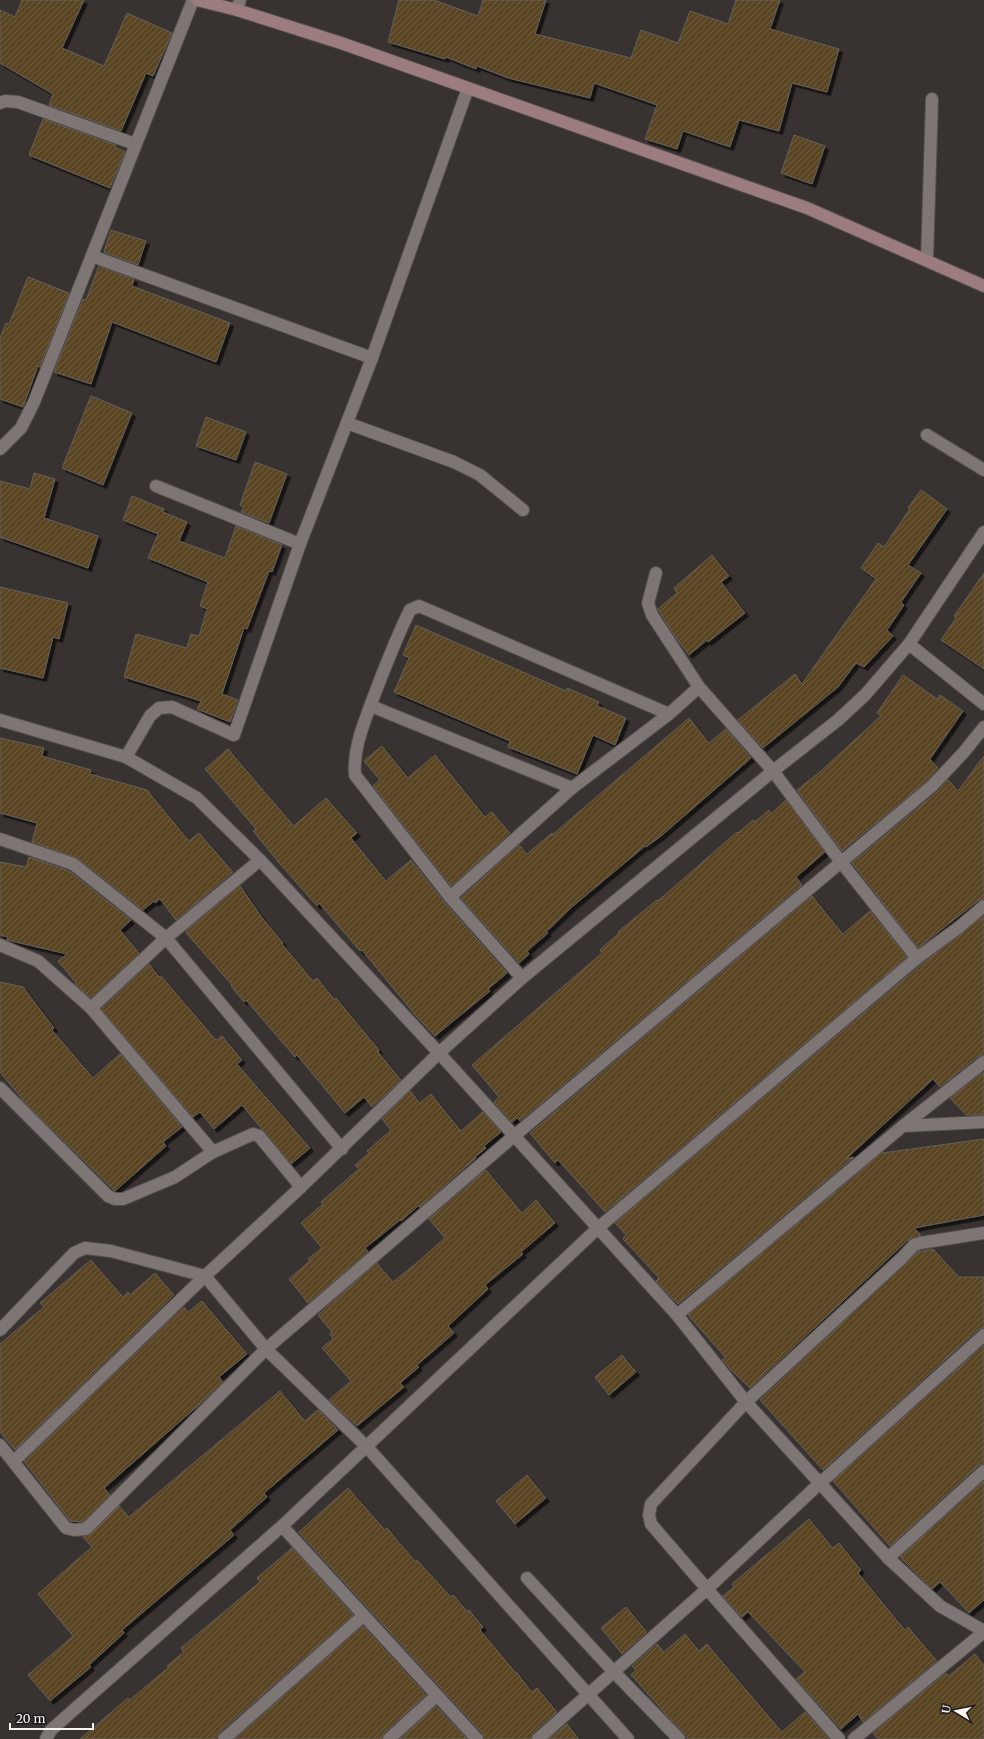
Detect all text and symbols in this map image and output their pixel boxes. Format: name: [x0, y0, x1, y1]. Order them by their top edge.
north arrow: [936, 1691, 976, 1731]
text: U: [939, 1703, 954, 1715]
scale bar: [10, 1705, 93, 1731]
text: 20 m: [16, 1711, 45, 1726]

